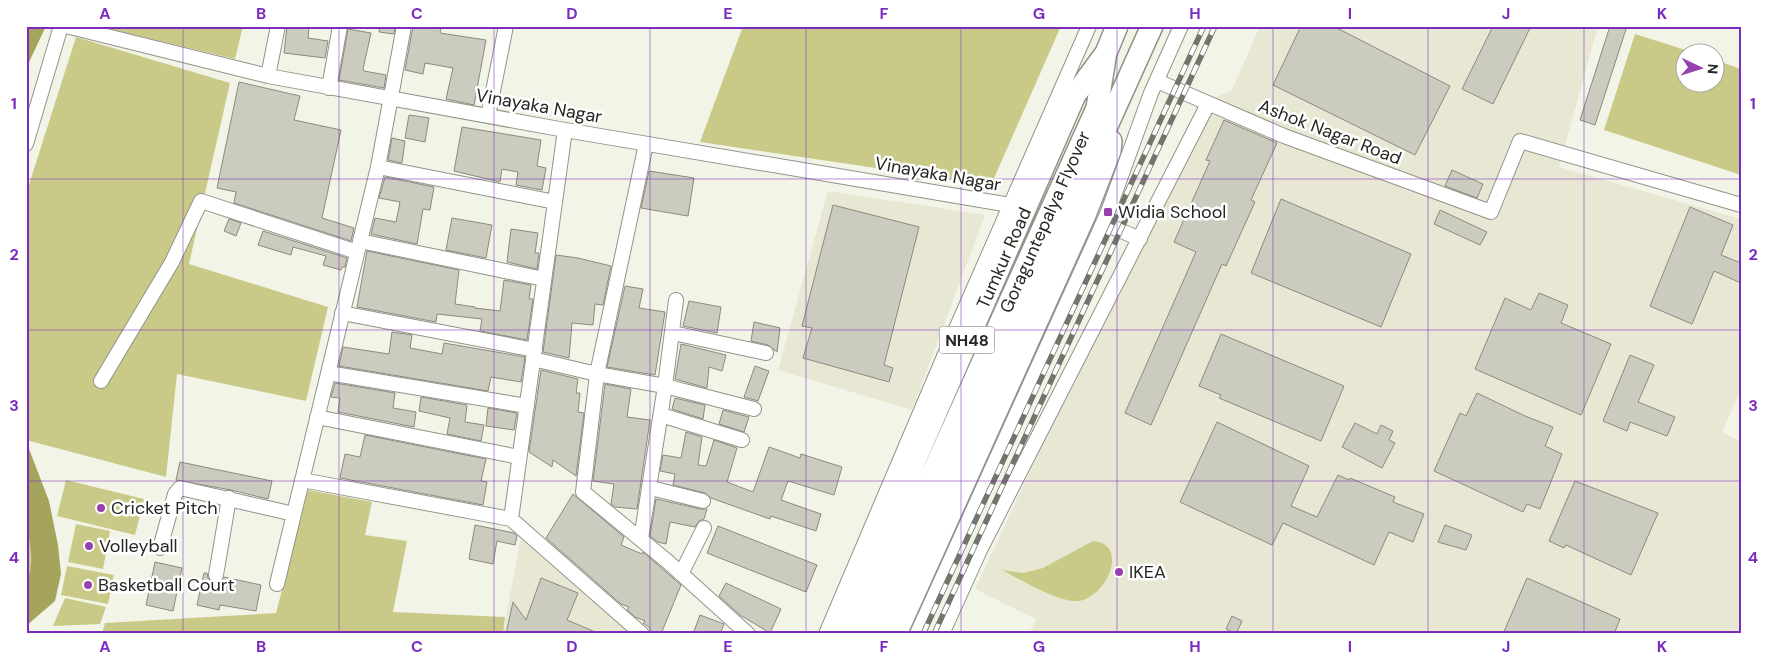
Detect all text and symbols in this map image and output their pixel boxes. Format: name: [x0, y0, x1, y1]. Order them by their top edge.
text: A: [99, 3, 111, 24]
text: B: [256, 3, 266, 24]
text: C: [411, 3, 423, 24]
text: D: [566, 3, 578, 24]
text: E: [723, 3, 733, 24]
text: F: [880, 3, 889, 24]
text: G: [1033, 3, 1045, 24]
text: H: [1189, 3, 1201, 24]
text: I: [1348, 3, 1352, 24]
text: J: [1502, 3, 1510, 24]
text: K: [1657, 3, 1668, 24]
north arrow: [1674, 42, 1724, 92]
text: N: [1704, 63, 1722, 75]
street label: Vinayaka Nagar: [474, 83, 604, 129]
text: 1: [11, 93, 17, 114]
text: 1: [1750, 93, 1756, 114]
street label: Ashok Nagar Road: [1255, 94, 1405, 170]
street label: Goraguntepalya Flyover: [994, 127, 1096, 317]
street label: Vinayaka Nagar: [873, 151, 1003, 197]
place label: Widia School: [1118, 200, 1226, 224]
street label: Tumkur Road: [971, 204, 1037, 312]
marker: Widia School: [1102, 206, 1114, 218]
text: 2: [9, 244, 19, 265]
text: 2: [1748, 244, 1758, 265]
road number: NH48: [940, 326, 994, 354]
text: 3: [9, 395, 19, 416]
text: 3: [1748, 395, 1758, 416]
place label: Cricket Pitch: [111, 496, 218, 520]
marker: Cricket Pitch: [95, 502, 107, 514]
place label: Volleyball: [99, 534, 178, 558]
marker: Volleyball: [83, 540, 95, 552]
text: 4: [9, 547, 19, 568]
text: 4: [1748, 547, 1758, 568]
place label: IKEA: [1129, 560, 1166, 584]
marker: IKEA: [1113, 566, 1125, 578]
place label: Basketball Court: [98, 573, 235, 597]
marker: Basketball Court: [82, 579, 94, 591]
text: A: [99, 636, 111, 657]
text: B: [256, 636, 266, 657]
text: C: [411, 636, 423, 657]
text: D: [566, 636, 578, 657]
text: E: [723, 636, 733, 657]
text: F: [880, 636, 889, 657]
text: G: [1033, 636, 1045, 657]
text: H: [1189, 636, 1201, 657]
text: I: [1348, 636, 1352, 657]
text: J: [1502, 636, 1510, 657]
text: K: [1657, 636, 1668, 657]

